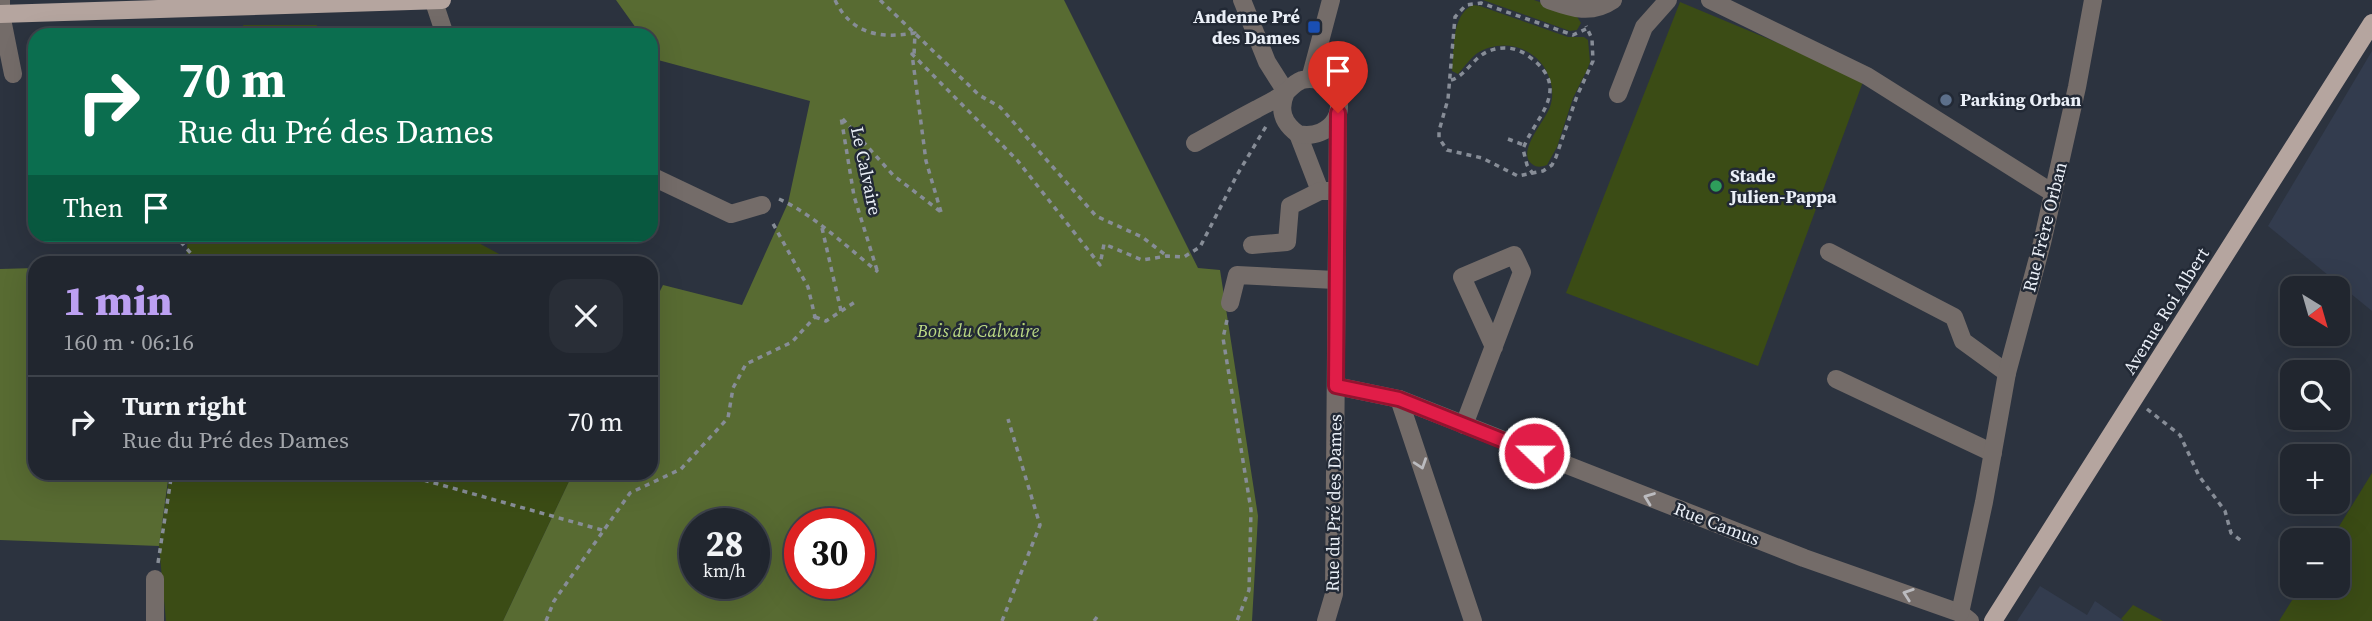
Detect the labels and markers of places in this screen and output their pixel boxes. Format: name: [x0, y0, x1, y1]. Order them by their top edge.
place label: Andenne Pré des Dames: [1193, 4, 1300, 50]
marker: Andenne Pré des Dames: [1306, 19, 1322, 35]
pin: [1308, 41, 1368, 113]
place label: Parking Orban: [1960, 87, 2081, 112]
marker: Parking Orban: [1938, 92, 1954, 108]
place label: Stade Julien-Pappa: [1729, 163, 1837, 209]
marker: Stade Julien-Pappa: [1708, 178, 1724, 194]

